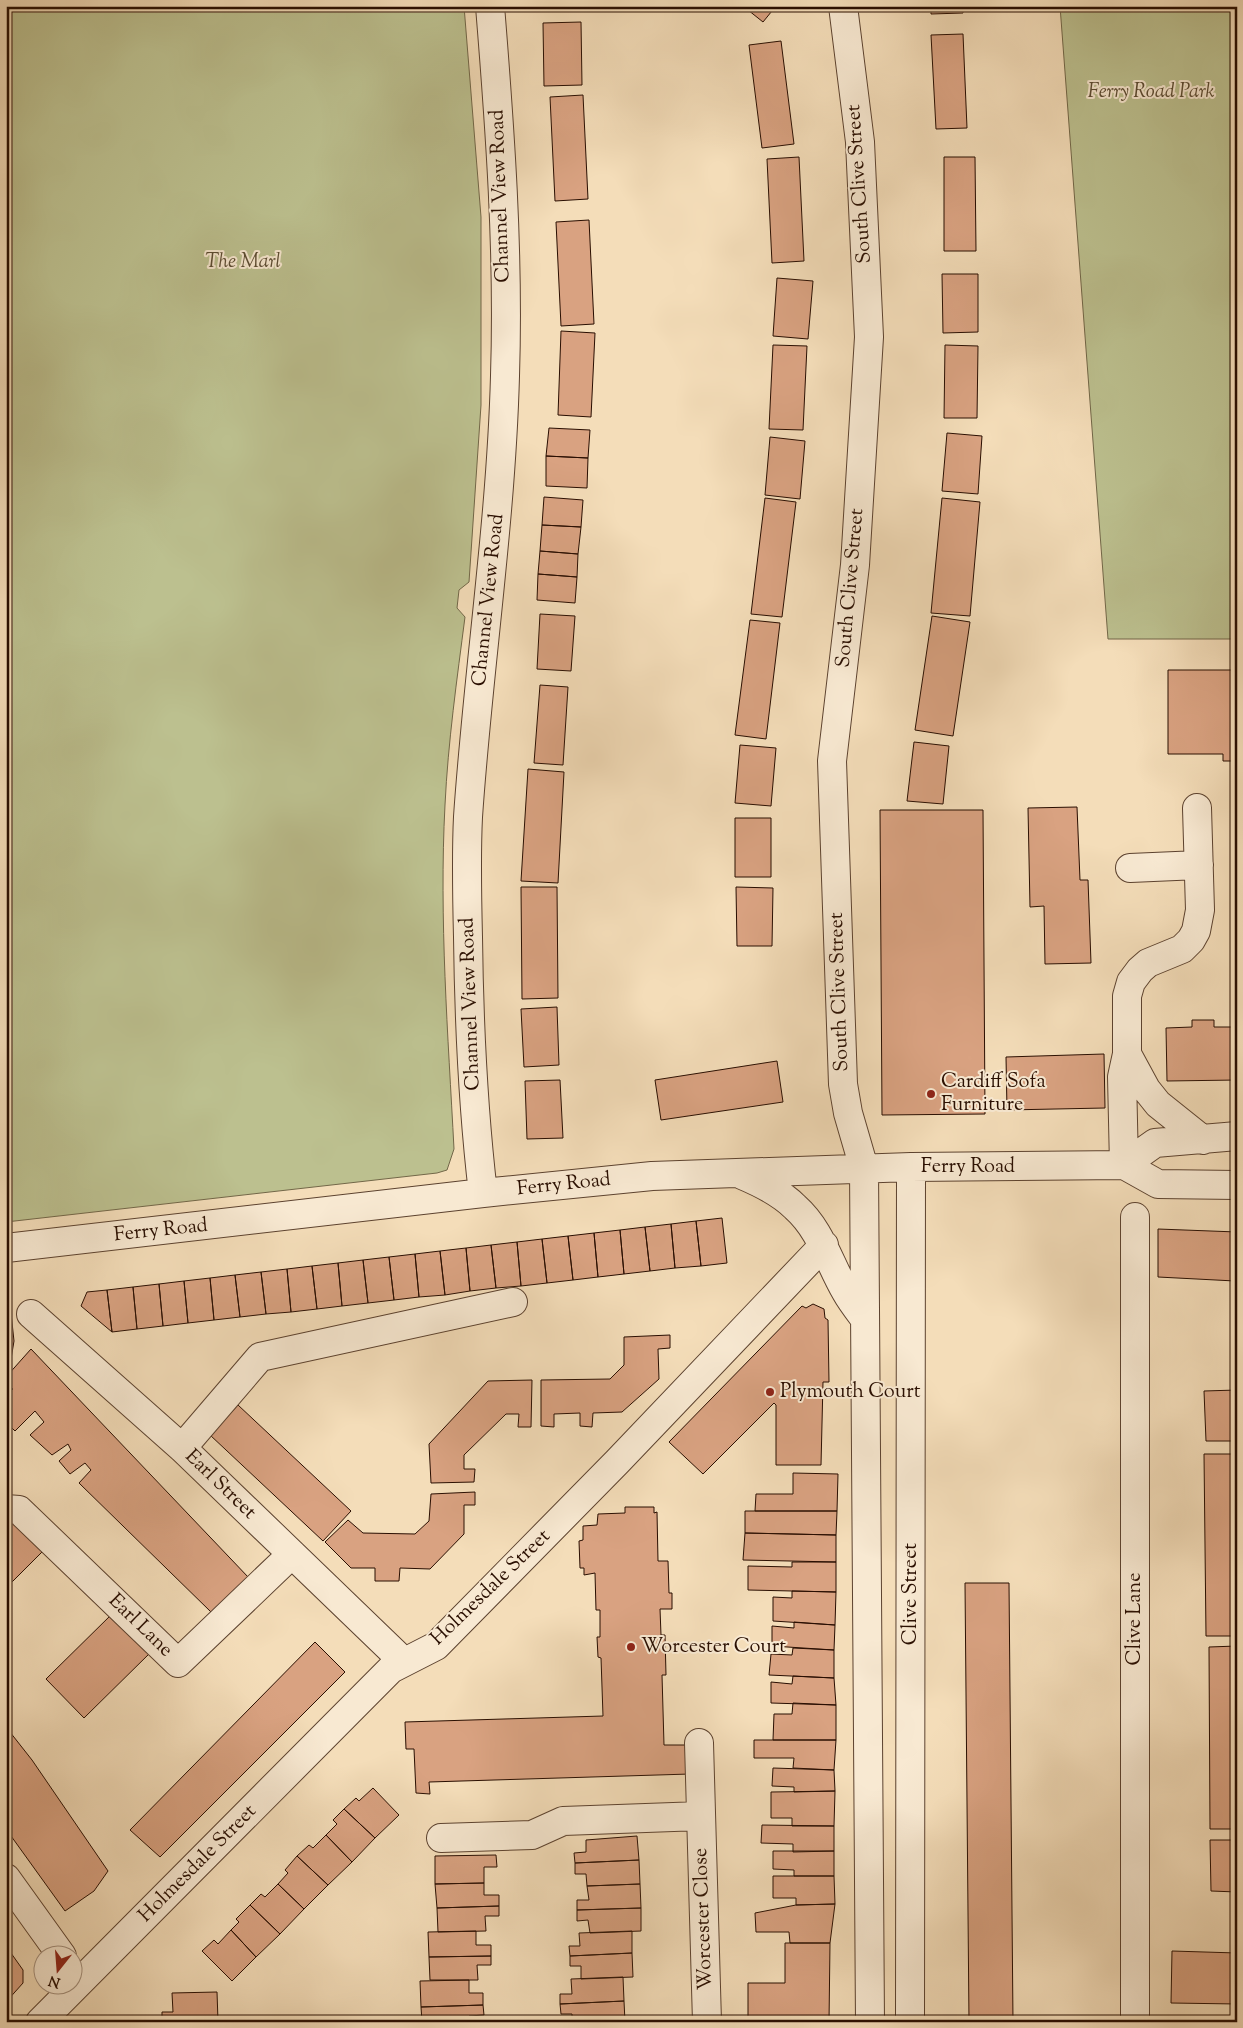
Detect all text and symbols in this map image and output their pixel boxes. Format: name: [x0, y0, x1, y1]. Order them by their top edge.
park label: Ferry Road Park: [1087, 78, 1215, 107]
street label: South Clive Street: [840, 103, 880, 265]
street label: Channel View Road: [483, 109, 519, 283]
park label: The Marl: [205, 248, 281, 277]
street label: South Clive Street: [830, 507, 872, 669]
street label: Channel View Road: [466, 512, 512, 688]
street label: South Clive Street: [823, 912, 857, 1072]
street label: Channel View Road: [453, 917, 489, 1091]
place label: Cardiff Sofa Furniture: [941, 1068, 1046, 1120]
marker: Cardiff Sofa Furniture: [925, 1088, 937, 1100]
street label: Ferry Road: [921, 1153, 1015, 1182]
street label: Ferry Road: [516, 1166, 612, 1204]
street label: Ferry Road: [113, 1212, 209, 1250]
place label: Plymouth Court: [780, 1378, 921, 1407]
marker: Plymouth Court: [764, 1386, 776, 1398]
street label: Earl Street: [178, 1443, 263, 1527]
street label: Holmesdale Street: [424, 1523, 558, 1653]
street label: Clive Street: [897, 1543, 926, 1645]
street label: Clive Lane: [1121, 1573, 1150, 1665]
street label: Earl Lane: [101, 1588, 179, 1664]
place label: Worcester Court: [641, 1633, 786, 1662]
marker: Worcester Court: [625, 1641, 637, 1653]
street label: Holmesdale Street: [132, 1798, 264, 1930]
street label: Worcester Close: [687, 1847, 721, 1991]
north arrow: [32, 1946, 82, 1996]
text: N: [47, 1969, 63, 1992]

